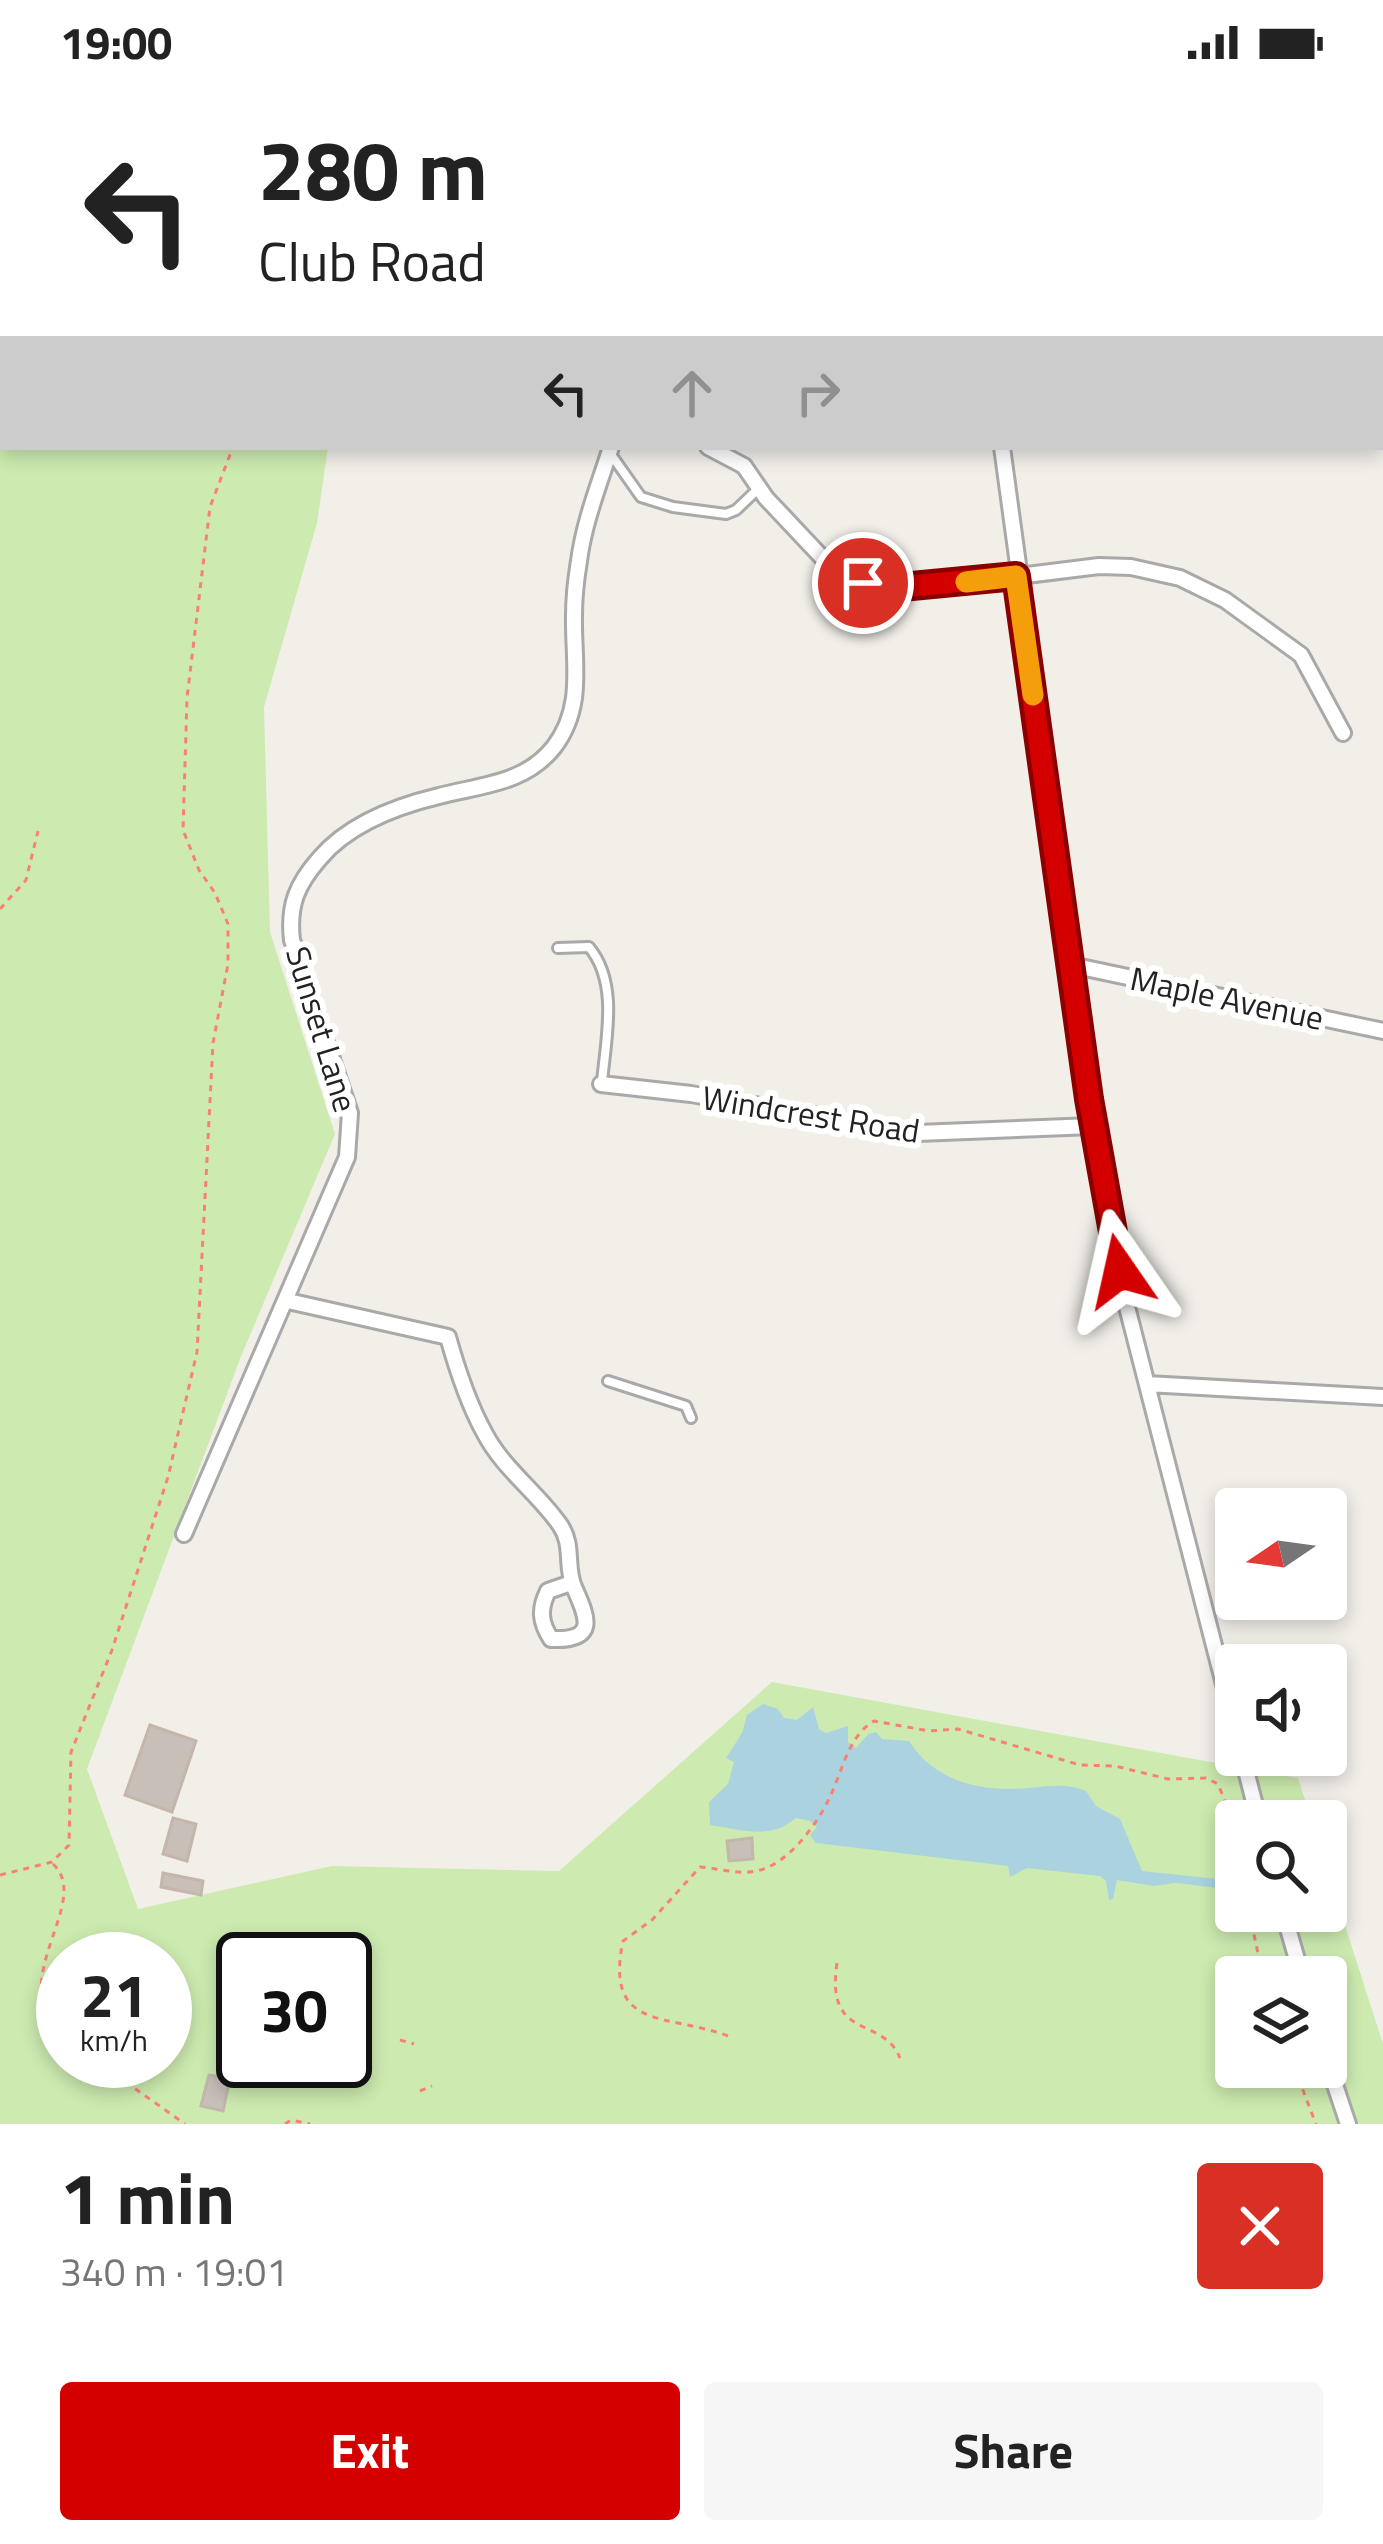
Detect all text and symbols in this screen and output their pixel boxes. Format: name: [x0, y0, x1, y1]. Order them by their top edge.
text: 19:00: [60, 8, 172, 76]
text: 280 m: [258, 105, 488, 233]
icon: left: [60, 132, 216, 288]
text: Club Road: [258, 220, 486, 302]
icon: left: [533, 360, 599, 426]
icon: ahead: [659, 360, 725, 426]
icon: right: [785, 360, 851, 426]
pin: [812, 532, 914, 634]
icon: arrive: [830, 550, 896, 616]
street label: Sunset Lane: [273, 940, 371, 1118]
street label: Maple Avenue: [1126, 953, 1328, 1043]
street label: Windcrest Road: [699, 1072, 923, 1156]
position arrow: [1057, 1208, 1183, 1334]
north arrow: [1215, 1488, 1347, 1620]
map controls: [1215, 1488, 1347, 2088]
button: sound: [1215, 1644, 1347, 1776]
button: search: [1215, 1800, 1347, 1932]
speed limit sign: 30: [216, 1932, 372, 2088]
text: 21: [80, 1949, 148, 2040]
button: layers: [1215, 1956, 1347, 2088]
text: km/h: [80, 2017, 148, 2063]
text: 1 min: [60, 2142, 235, 2252]
button: close: [1197, 2163, 1323, 2289]
text: 340 m · 19:01: [60, 2242, 288, 2301]
button: Exit: [60, 2382, 680, 2520]
button: Share: [704, 2382, 1323, 2520]

